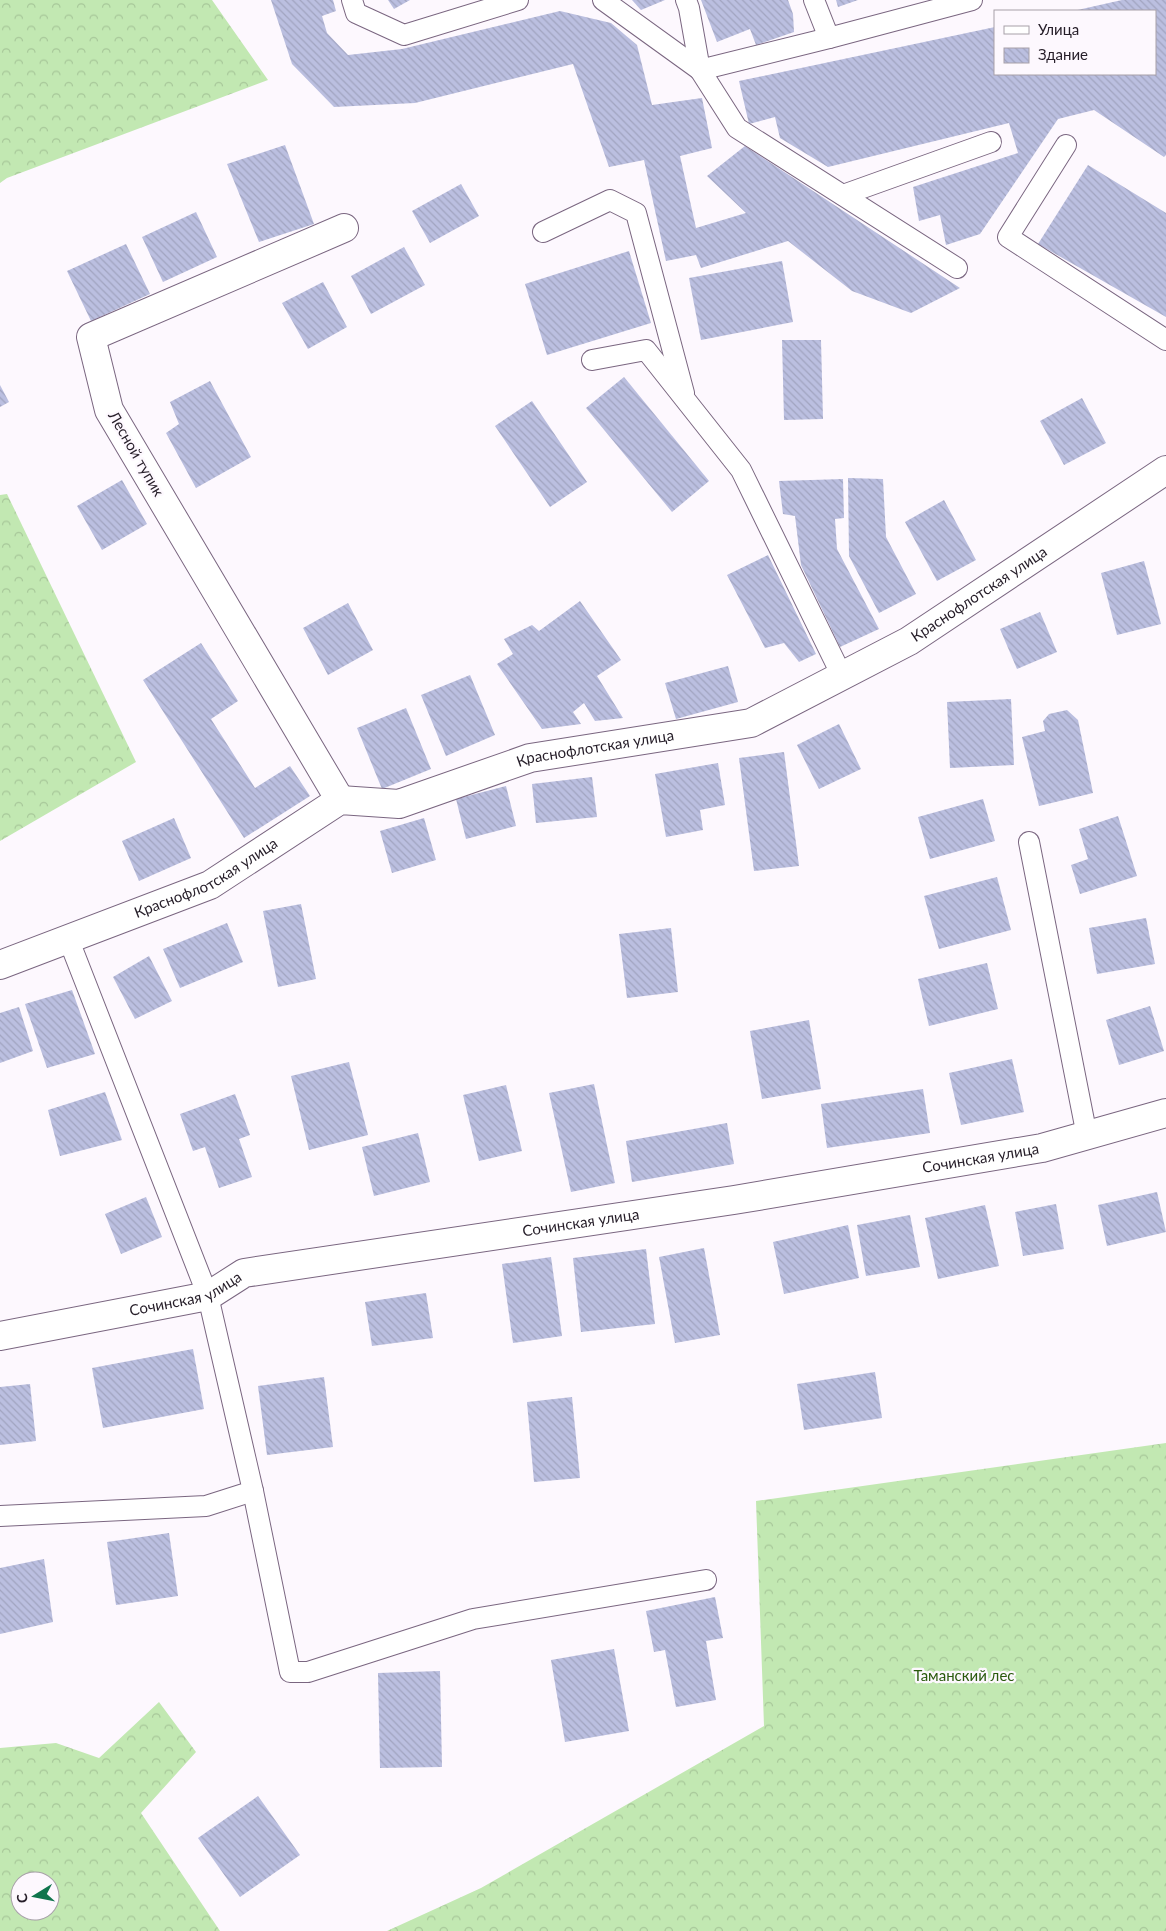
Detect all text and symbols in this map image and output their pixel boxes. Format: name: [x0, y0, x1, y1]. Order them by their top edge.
legend: [994, 10, 1156, 75]
text: Улица: [1038, 20, 1079, 38]
text: Здание: [1038, 45, 1088, 63]
street label: Лесной тупик: [105, 407, 169, 499]
street label: Краснофлотская улица: [907, 542, 1050, 645]
street label: Краснофлотская улица: [514, 725, 675, 770]
street label: Краснофлотская улица: [131, 833, 280, 921]
street label: Сочинская улица: [921, 1139, 1040, 1176]
street label: Сочинская улица: [521, 1204, 640, 1239]
street label: Сочинская улица: [128, 1267, 244, 1319]
park label: Таманский лес: [914, 1666, 1014, 1684]
north arrow: [10, 1871, 60, 1921]
text: С: [12, 1892, 31, 1904]

